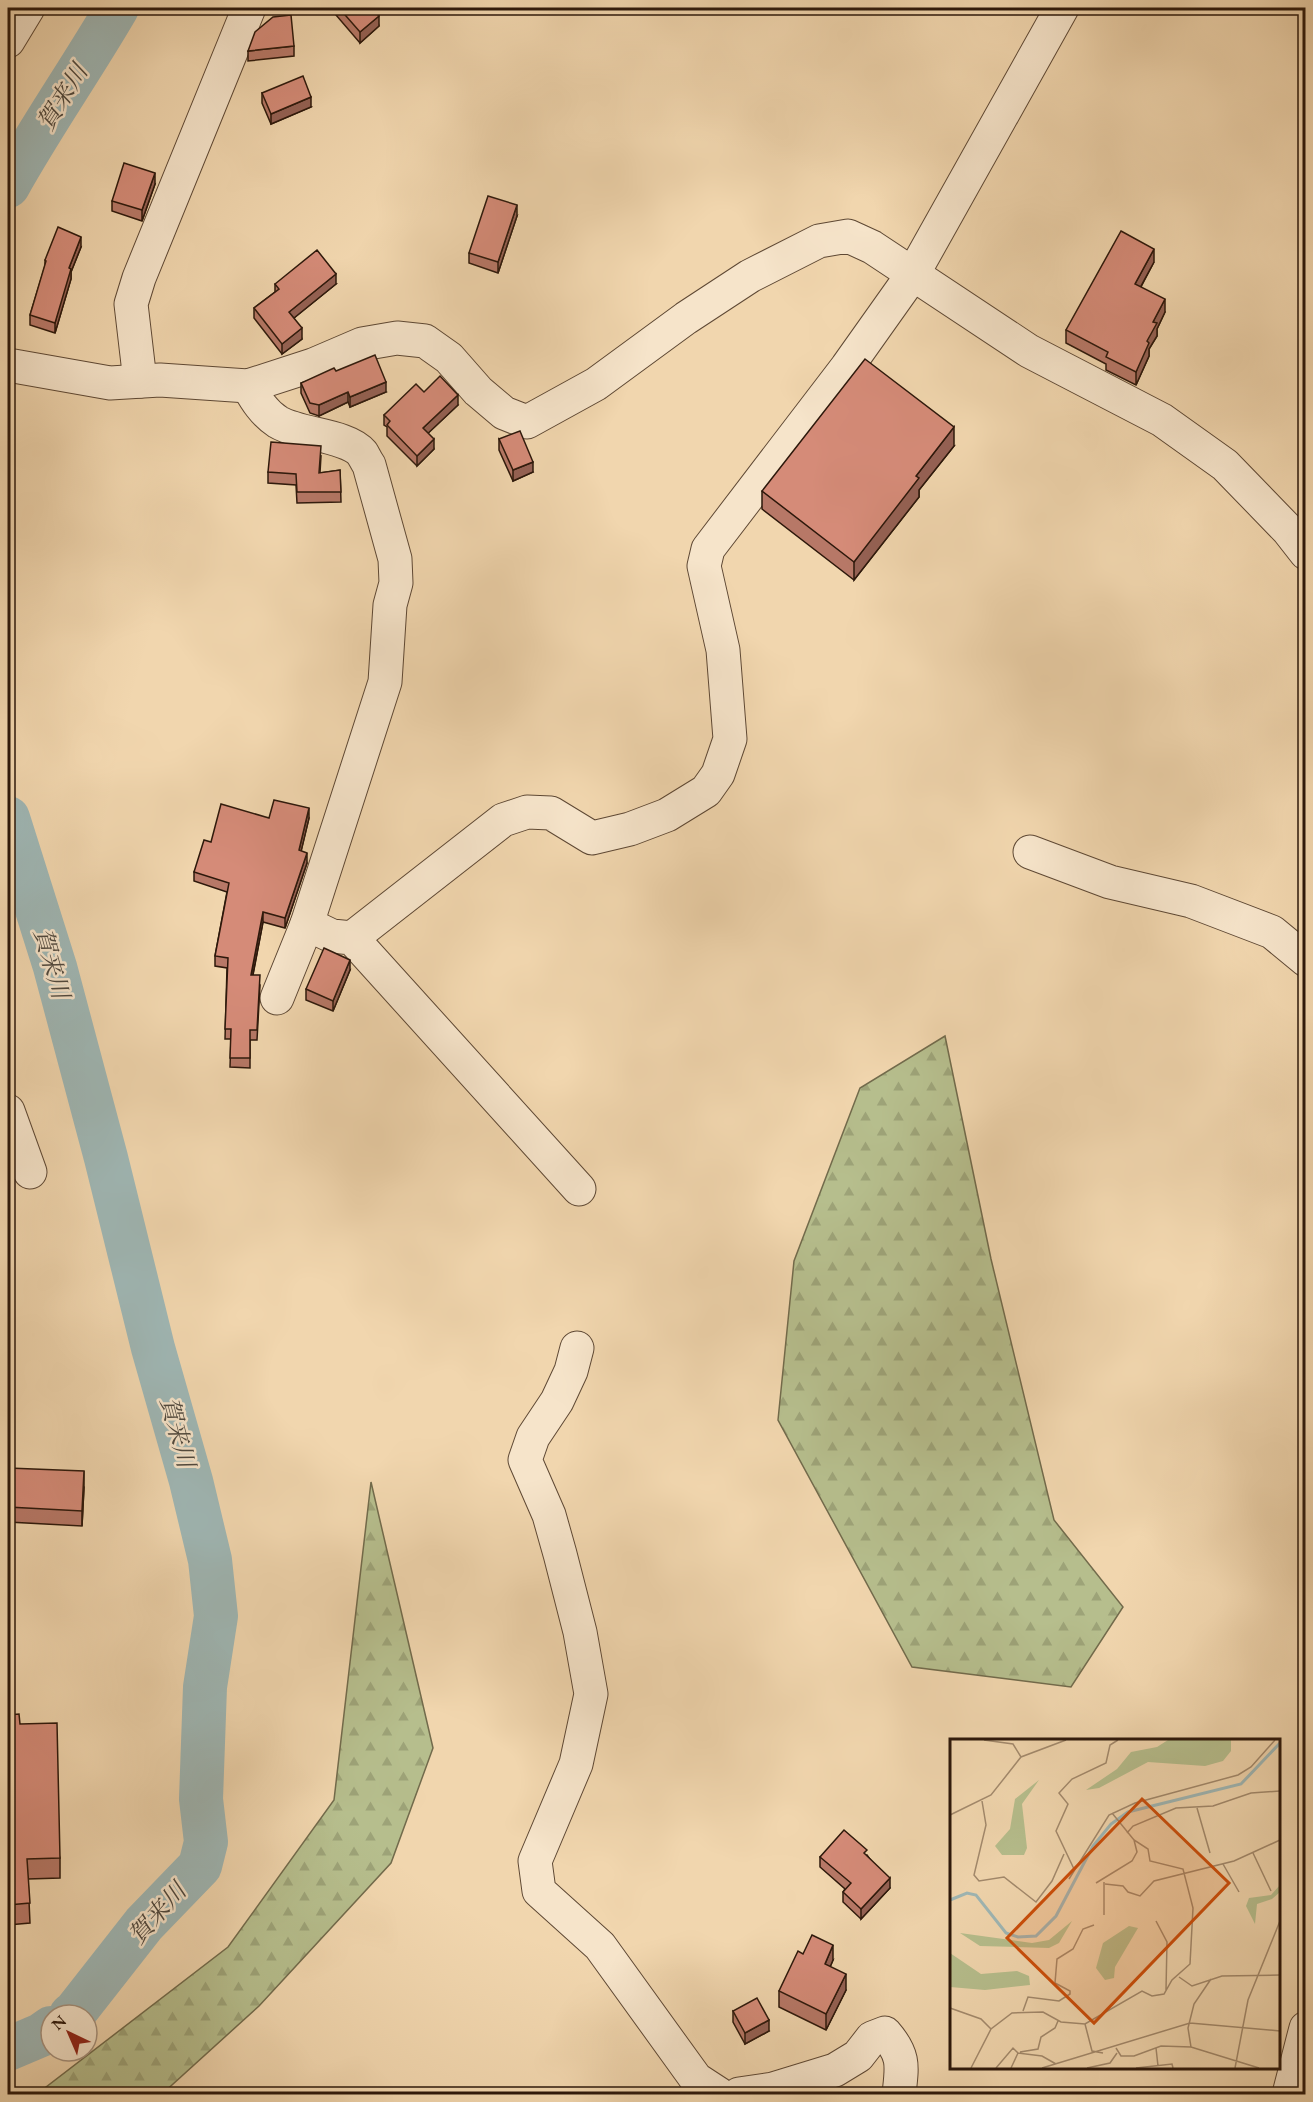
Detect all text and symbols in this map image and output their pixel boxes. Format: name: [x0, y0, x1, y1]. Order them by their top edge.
water label: 賀来川: [30, 56, 96, 136]
water label: 賀来川: [27, 924, 78, 1005]
water label: 賀来川: [154, 1393, 203, 1474]
inset map: [950, 1739, 1280, 2069]
water label: 賀来川: [121, 1874, 195, 1950]
north arrow: [39, 2003, 99, 2063]
text: N: [47, 2010, 71, 2035]

